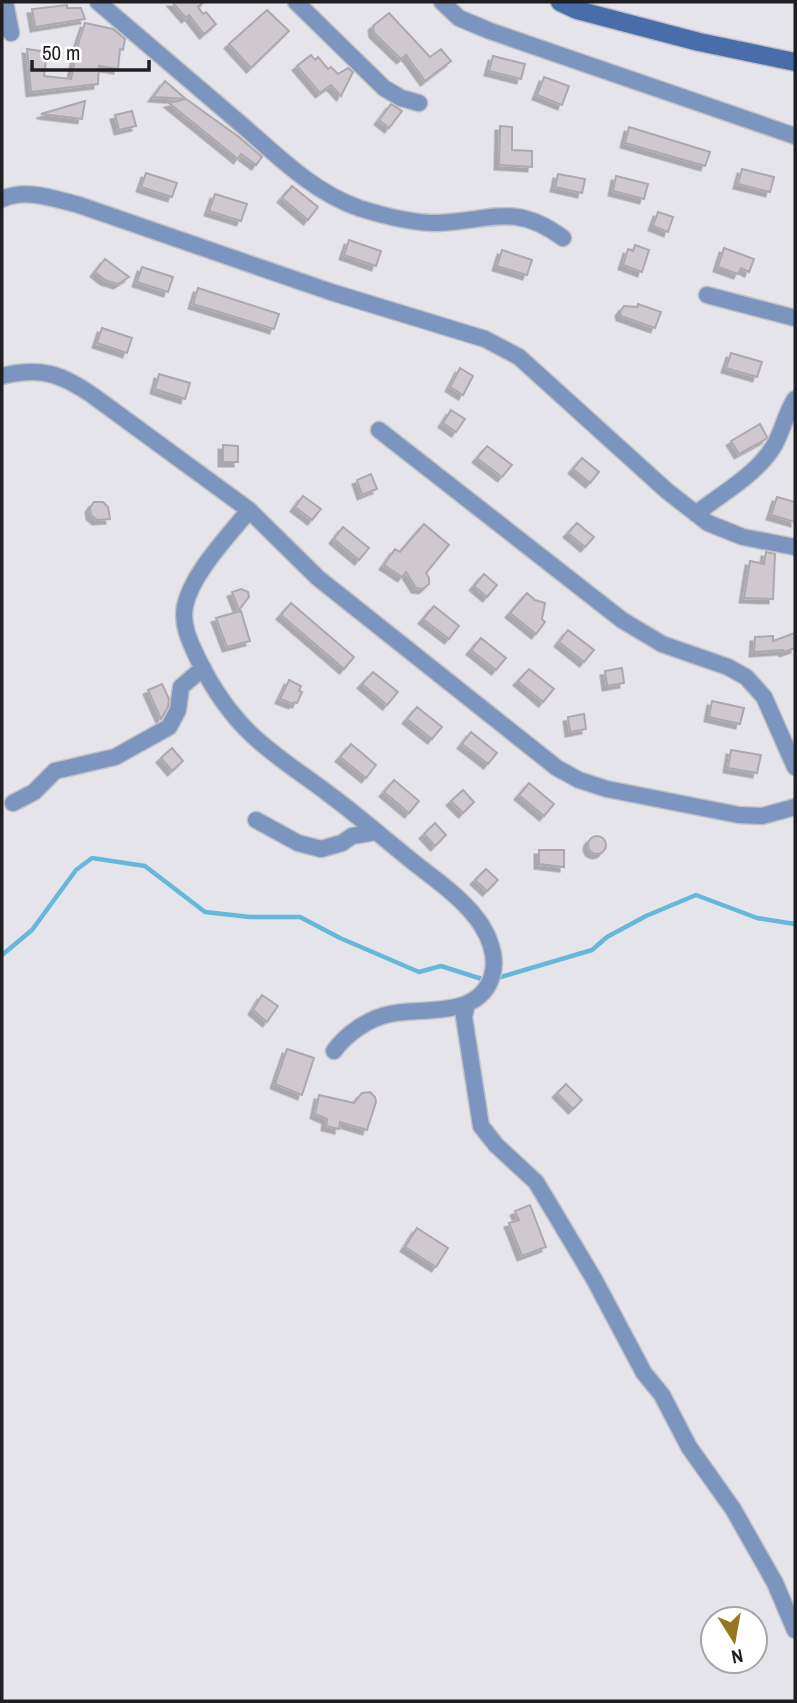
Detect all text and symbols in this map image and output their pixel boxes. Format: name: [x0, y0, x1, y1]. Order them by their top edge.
scale bar: [32, 28, 149, 72]
text: 50 m: [42, 38, 80, 67]
north arrow: [699, 1605, 769, 1675]
text: N: [729, 1643, 745, 1671]

